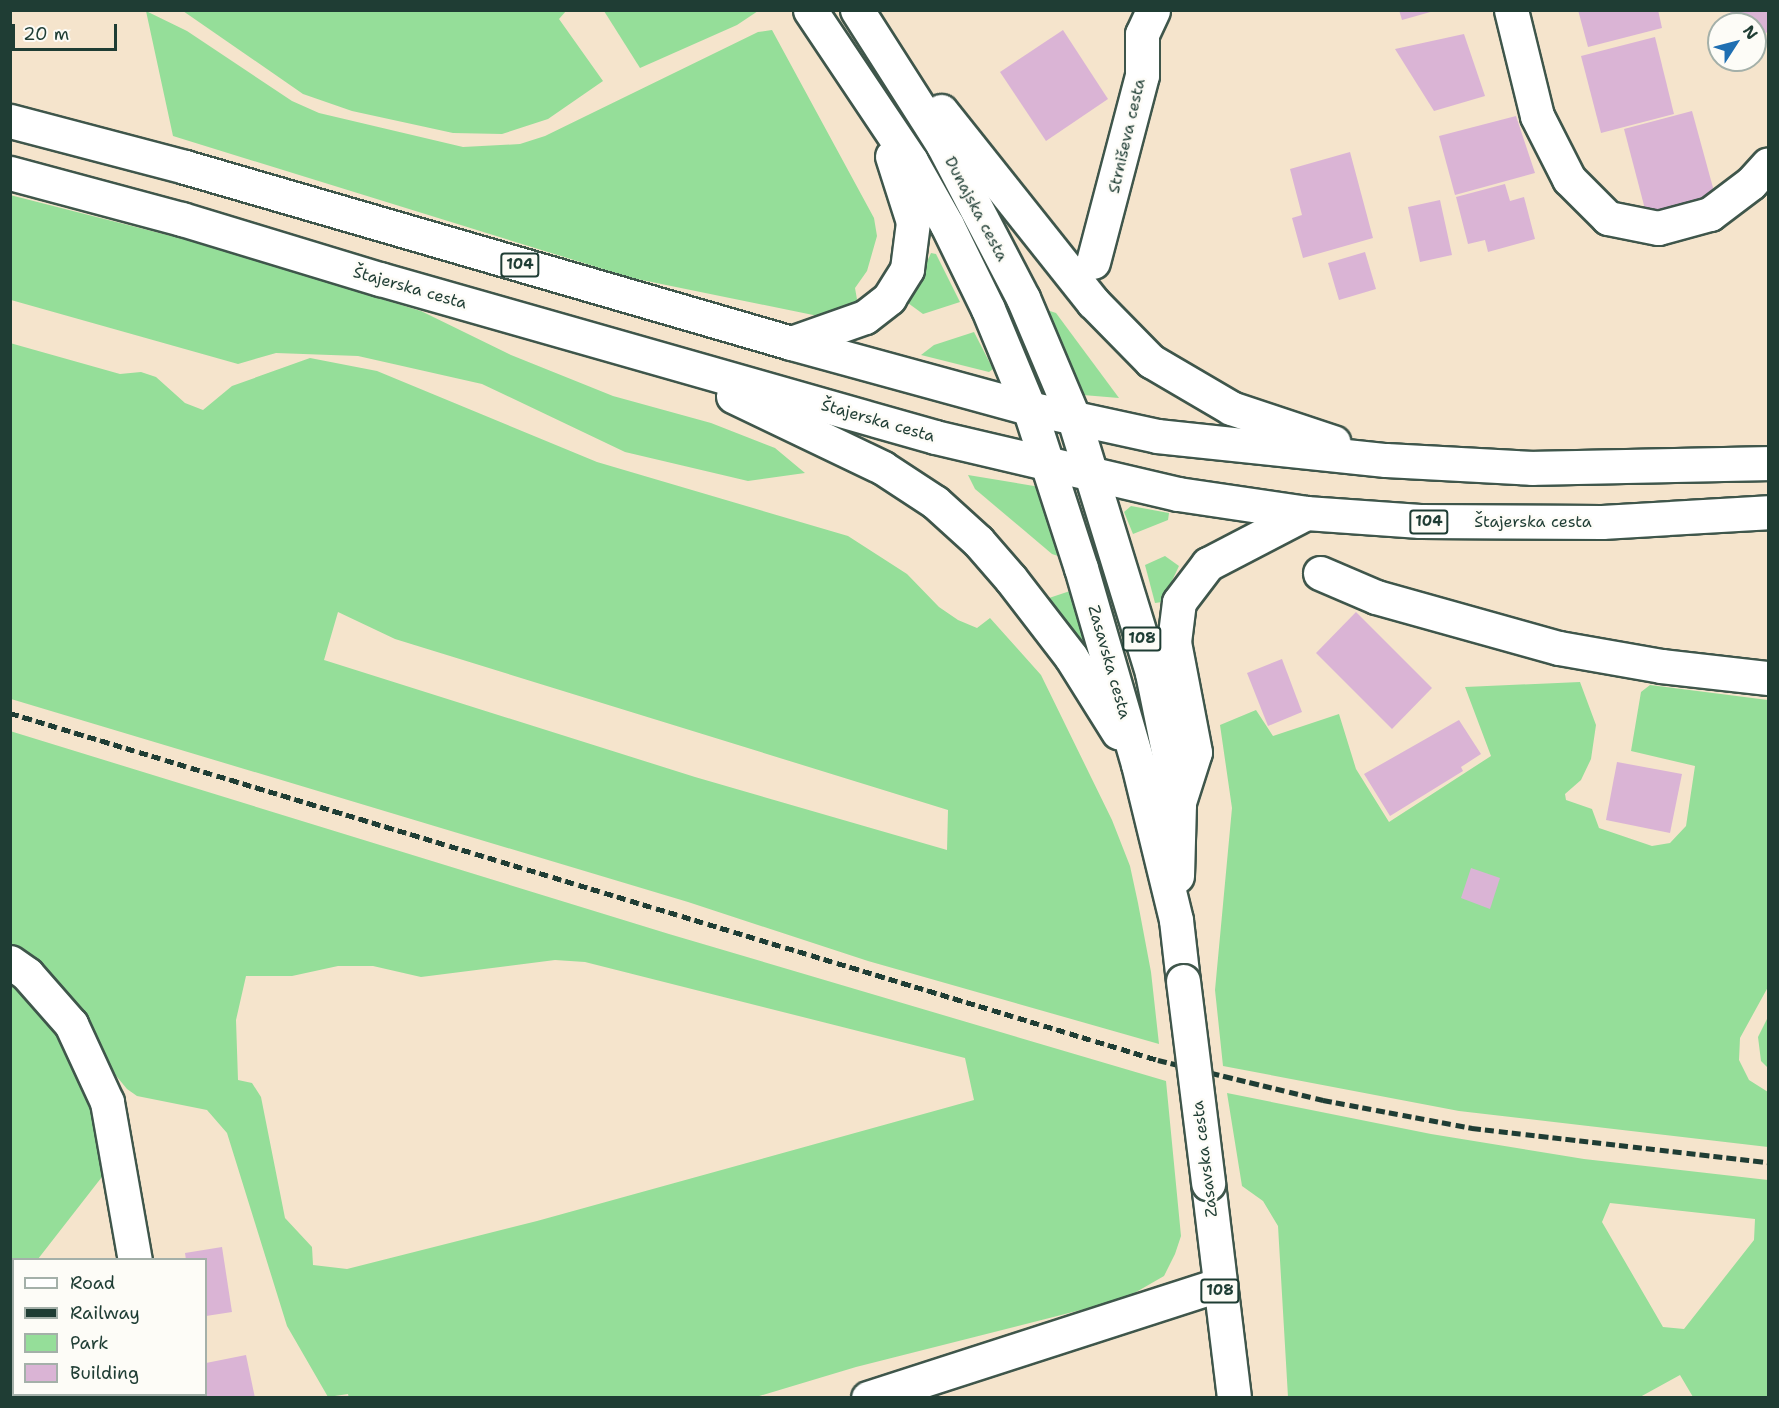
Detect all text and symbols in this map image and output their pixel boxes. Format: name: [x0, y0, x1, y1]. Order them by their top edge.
scale bar: [15, 12, 120, 50]
north arrow: [1707, 12, 1767, 72]
text: N: [1738, 21, 1763, 44]
text: 20 m: [23, 22, 69, 46]
street label: Strniševa cesta: [1104, 77, 1150, 195]
street label: Dunajska cesta: [940, 153, 1012, 265]
road number: 104: [499, 253, 541, 277]
street label: Štajerska cesta: [351, 263, 469, 313]
street label: Štajerska cesta: [819, 396, 937, 446]
road number: 104: [1408, 510, 1450, 534]
street label: Štajerska cesta: [1474, 512, 1592, 532]
street label: Zasavska cesta: [1084, 603, 1134, 721]
road number: 108: [1121, 627, 1163, 651]
street label: Zasavska cesta: [1188, 1100, 1222, 1218]
legend: [12, 1258, 207, 1396]
text: Road: [70, 1271, 115, 1295]
road number: 108: [1199, 1279, 1241, 1303]
text: Railway: [70, 1301, 140, 1325]
text: Park: [70, 1331, 109, 1355]
text: Building: [70, 1361, 139, 1385]

